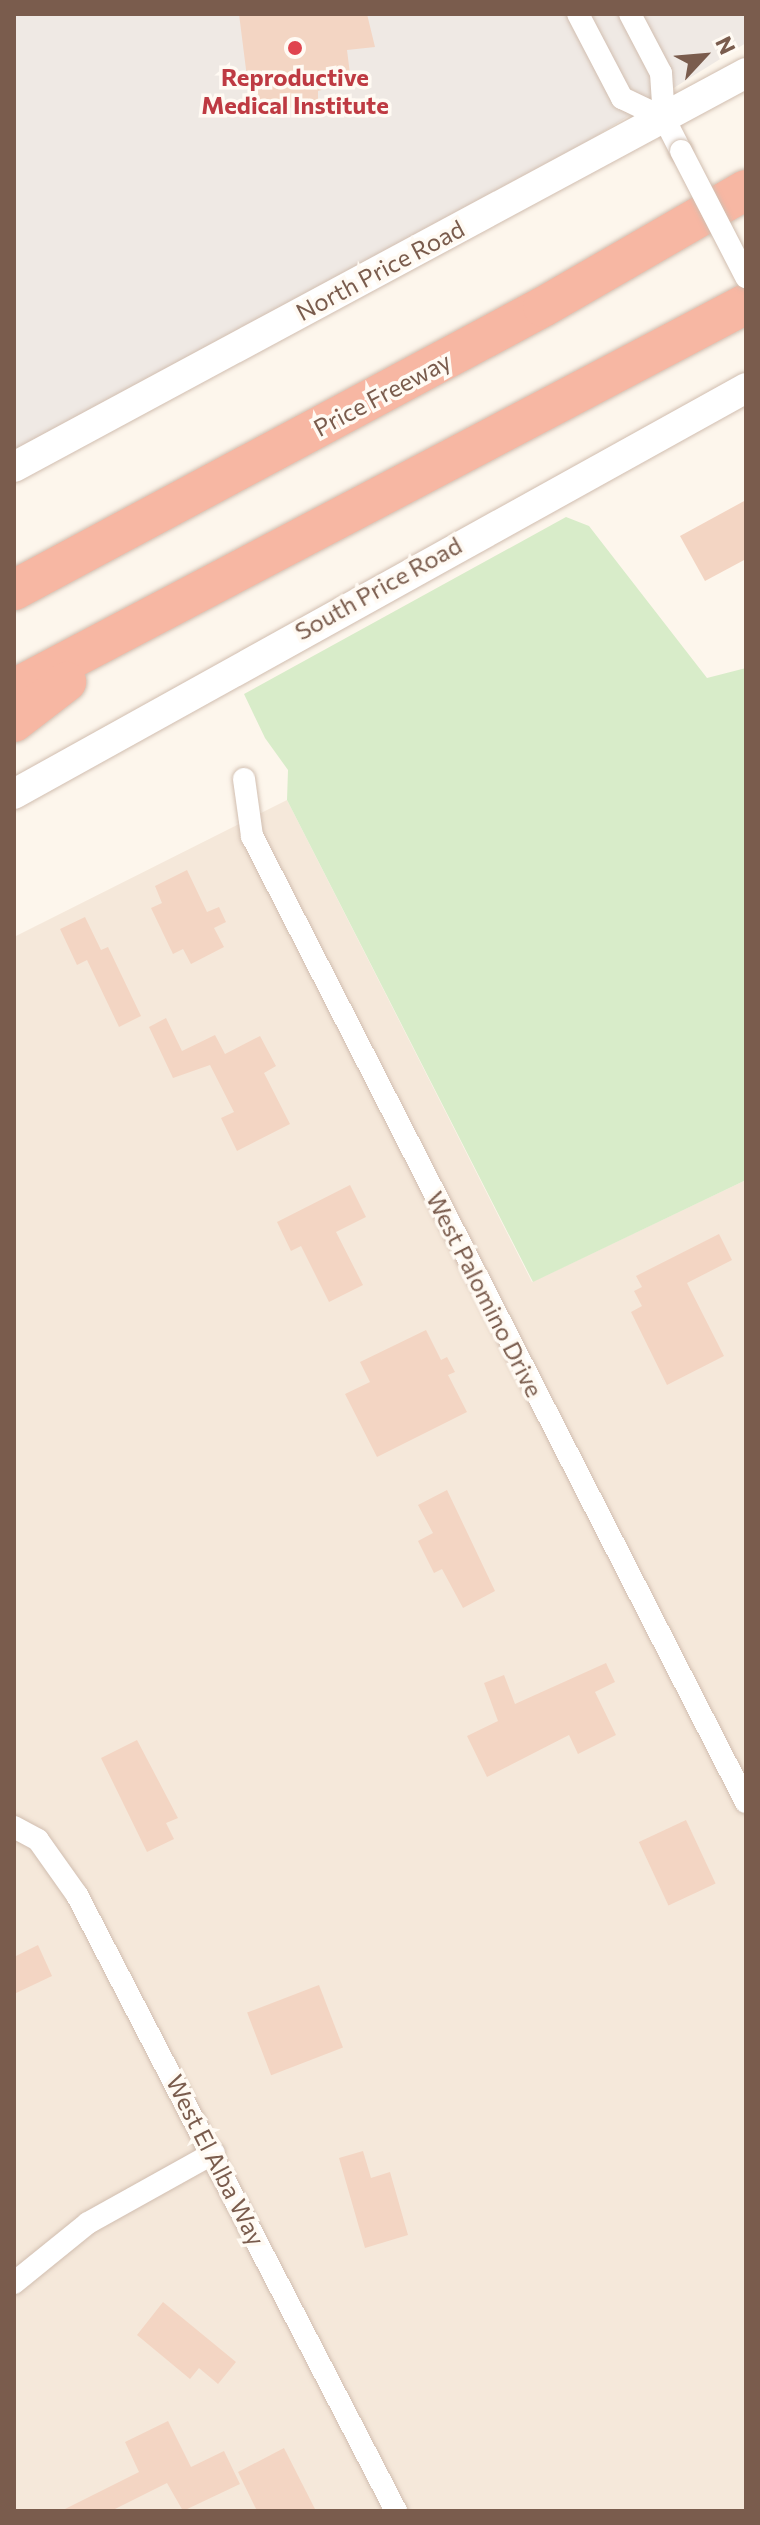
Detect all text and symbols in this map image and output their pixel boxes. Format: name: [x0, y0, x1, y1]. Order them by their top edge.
north arrow: [664, 16, 744, 96]
text: N: [710, 32, 742, 59]
marker: Reproductive Medical Institute: [284, 37, 306, 59]
place label: Reproductive Medical Institute: [201, 63, 389, 119]
street label: North Price Road: [291, 214, 469, 326]
street label: Price Freeway: [308, 346, 456, 442]
street label: South Price Road: [290, 530, 466, 646]
street label: West Palomino Drive: [421, 1187, 549, 1401]
street label: West El Alba Way: [161, 2070, 271, 2250]

